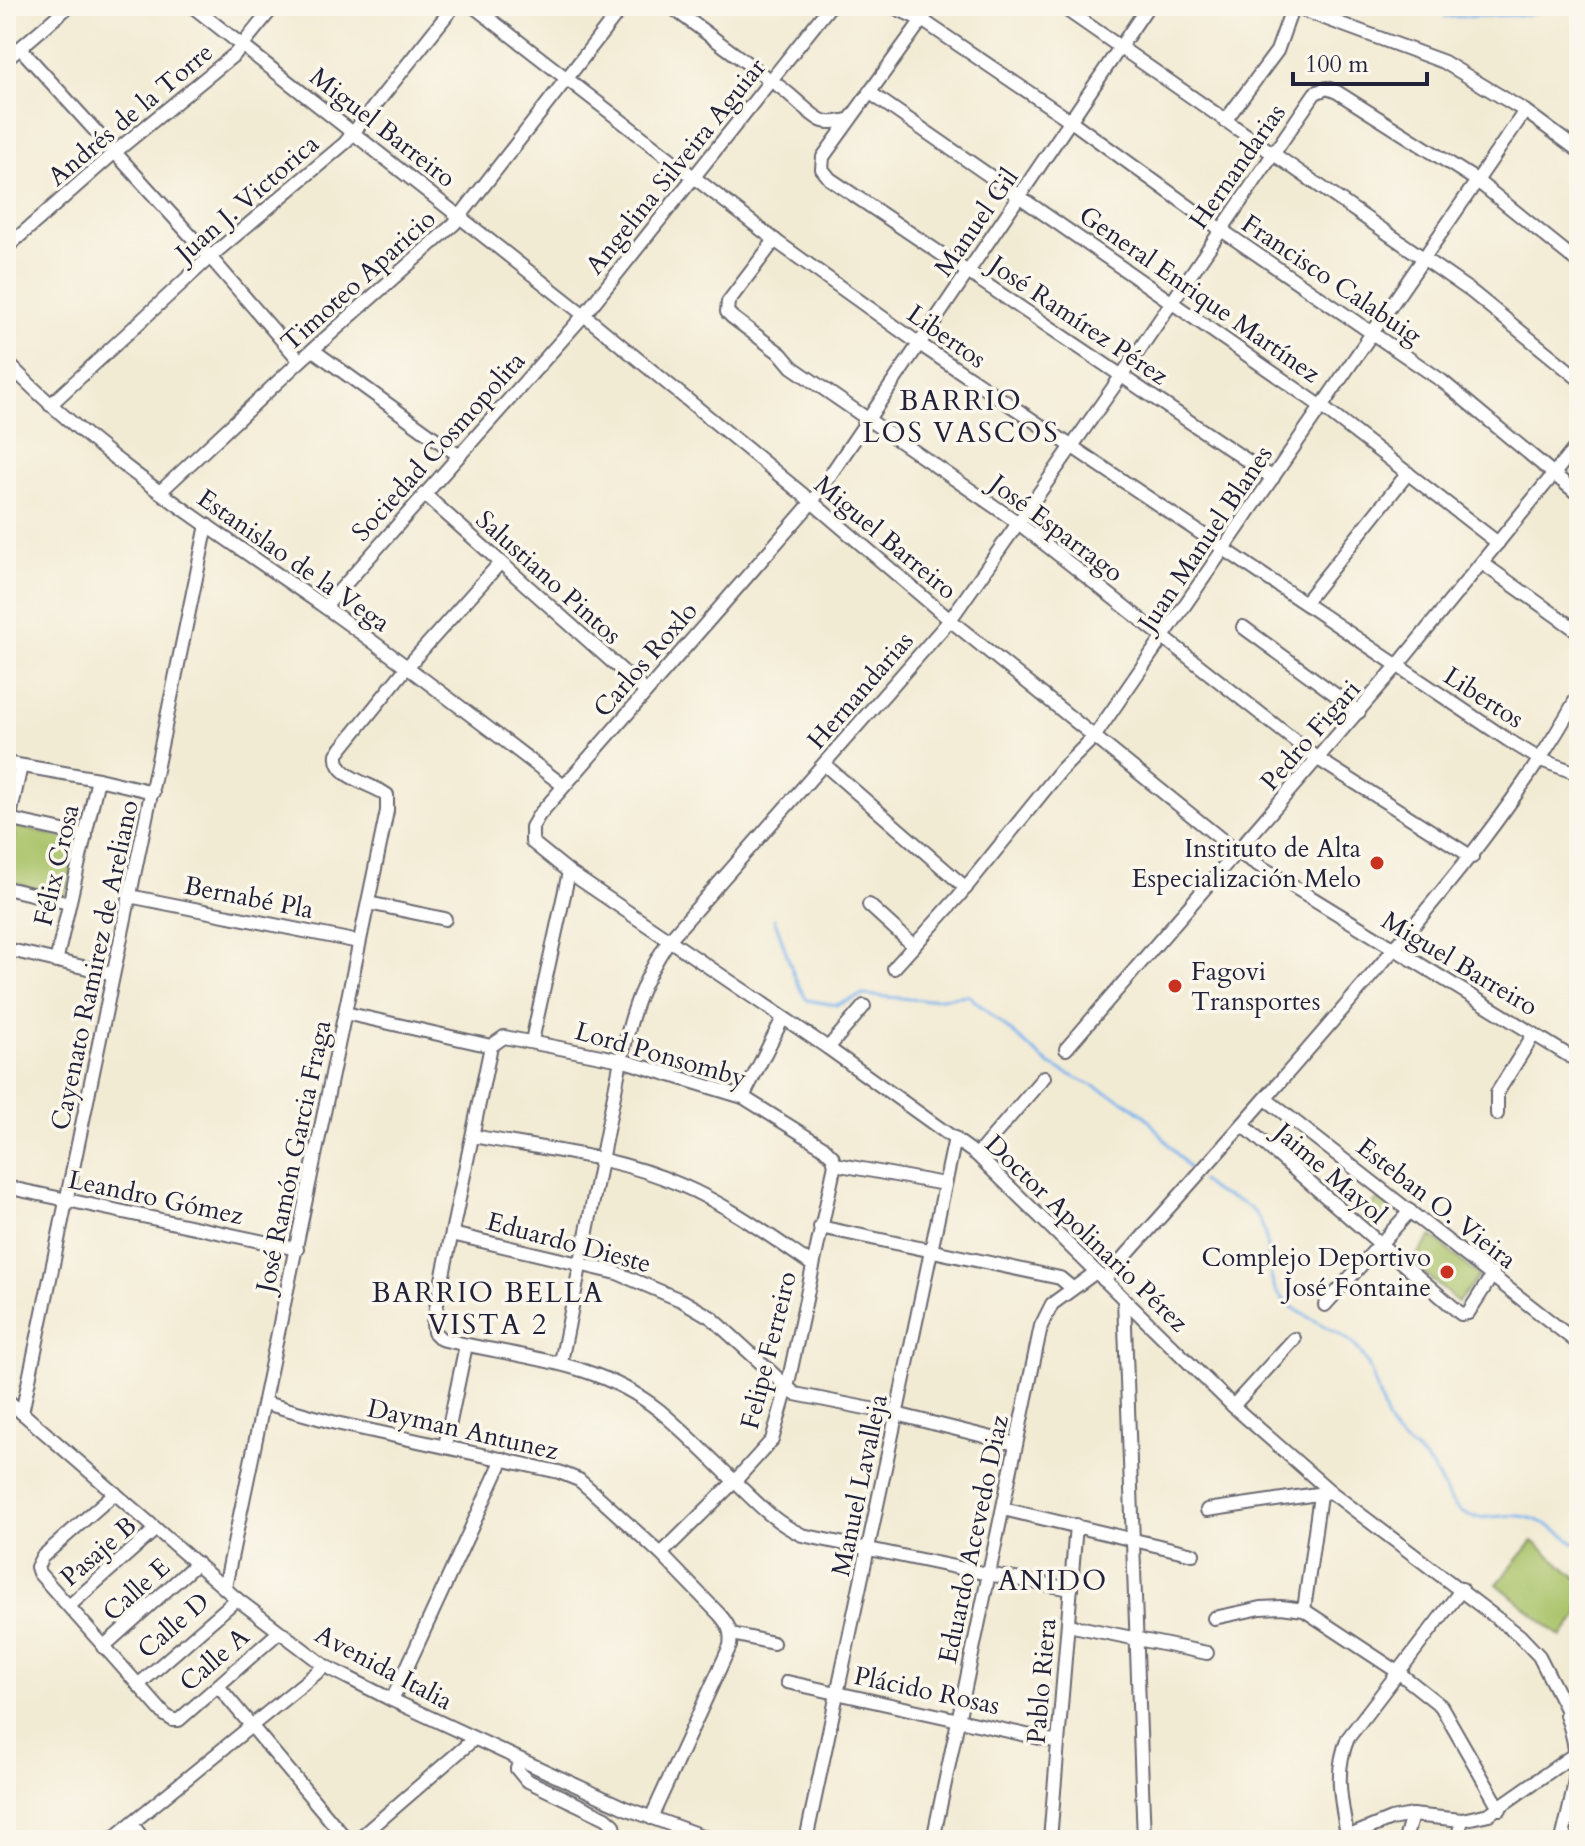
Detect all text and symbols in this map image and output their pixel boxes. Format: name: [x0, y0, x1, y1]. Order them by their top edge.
street label: Andrés de la Torre: [40, 35, 220, 194]
scale bar: [1293, 36, 1427, 86]
text: 100 m: [1305, 48, 1369, 81]
street label: Angelina Silveira Aguiar: [577, 50, 774, 282]
street label: Miguel Barreiro: [302, 59, 463, 196]
street label: Hernandarias: [1181, 97, 1294, 236]
street label: Juan J. Victorica: [165, 126, 326, 273]
street label: Manuel Gil: [926, 161, 1027, 283]
street label: General Enrique Martínez: [1072, 198, 1328, 391]
street label: Timoteo Aparicio: [273, 201, 443, 359]
street label: Francisco Calabuig: [1235, 206, 1429, 353]
street label: José Ramírez Pérez: [979, 245, 1175, 394]
street label: Libertos: [900, 296, 993, 376]
street label: Sociedad Cosmopolita: [344, 344, 533, 549]
district label: BARRIO LOS VASCOS: [863, 382, 1059, 452]
street label: Juan Manuel Blanes: [1128, 439, 1281, 641]
street label: José Esparrago: [979, 464, 1131, 590]
street label: Miguel Barreiro: [807, 467, 965, 608]
street label: Estanislao de la Vega: [190, 481, 397, 640]
street label: Salustiano Pintos: [468, 503, 629, 652]
street label: Carlos Roxlo: [585, 594, 705, 725]
street label: Hernandarias: [799, 624, 921, 757]
street label: Libertos: [1437, 658, 1531, 736]
street label: Pedro Figari: [1252, 672, 1368, 798]
street label: Cayenato Ramirez de Areliano: [42, 797, 147, 1133]
street label: Félix Crosa: [26, 801, 87, 929]
place label: Instituto de Alta Especialización Melo: [1131, 831, 1361, 896]
marker: Instituto de Alta Especialización Melo: [1368, 854, 1386, 872]
street label: Bernabé Pla: [181, 868, 317, 927]
street label: Miguel Barreiro: [1375, 903, 1544, 1024]
place label: Fagovi Transportes: [1191, 954, 1320, 1019]
marker: Fagovi Transportes: [1166, 977, 1184, 995]
street label: Lord Ponsomby: [571, 1013, 751, 1096]
street label: José Ramón Garcia Fraga: [247, 1017, 339, 1299]
street label: Jaime Mayol: [1264, 1112, 1395, 1232]
street label: Doctor Apolinario Pérez: [977, 1127, 1196, 1340]
street label: Esteban O. Vieira: [1349, 1130, 1524, 1277]
street label: Leandro Gómez: [65, 1162, 247, 1233]
street label: Eduardo Dieste: [483, 1204, 655, 1281]
place label: Complejo Deportivo José Fontaine: [1201, 1240, 1431, 1305]
marker: Complejo Deportivo José Fontaine: [1438, 1263, 1456, 1281]
street label: Felipe Ferreiro: [732, 1268, 805, 1433]
district label: BARRIO BELLA VISTA 2: [371, 1274, 605, 1344]
street label: Dayman Antunez: [364, 1390, 562, 1469]
street label: Manuel Lavalleja: [823, 1391, 896, 1579]
street label: Eduardo Acevedo Diaz: [930, 1411, 1017, 1666]
street label: Pasaje B: [53, 1509, 144, 1594]
street label: Calle E: [95, 1550, 177, 1629]
district label: ANIDO: [998, 1562, 1108, 1600]
street label: Calle D: [130, 1585, 217, 1666]
street label: Avenida Italia: [309, 1617, 459, 1718]
street label: Pablo Riera: [1019, 1617, 1064, 1745]
street label: Calle A: [172, 1619, 257, 1699]
street label: Plácido Rosas: [851, 1658, 1003, 1723]

